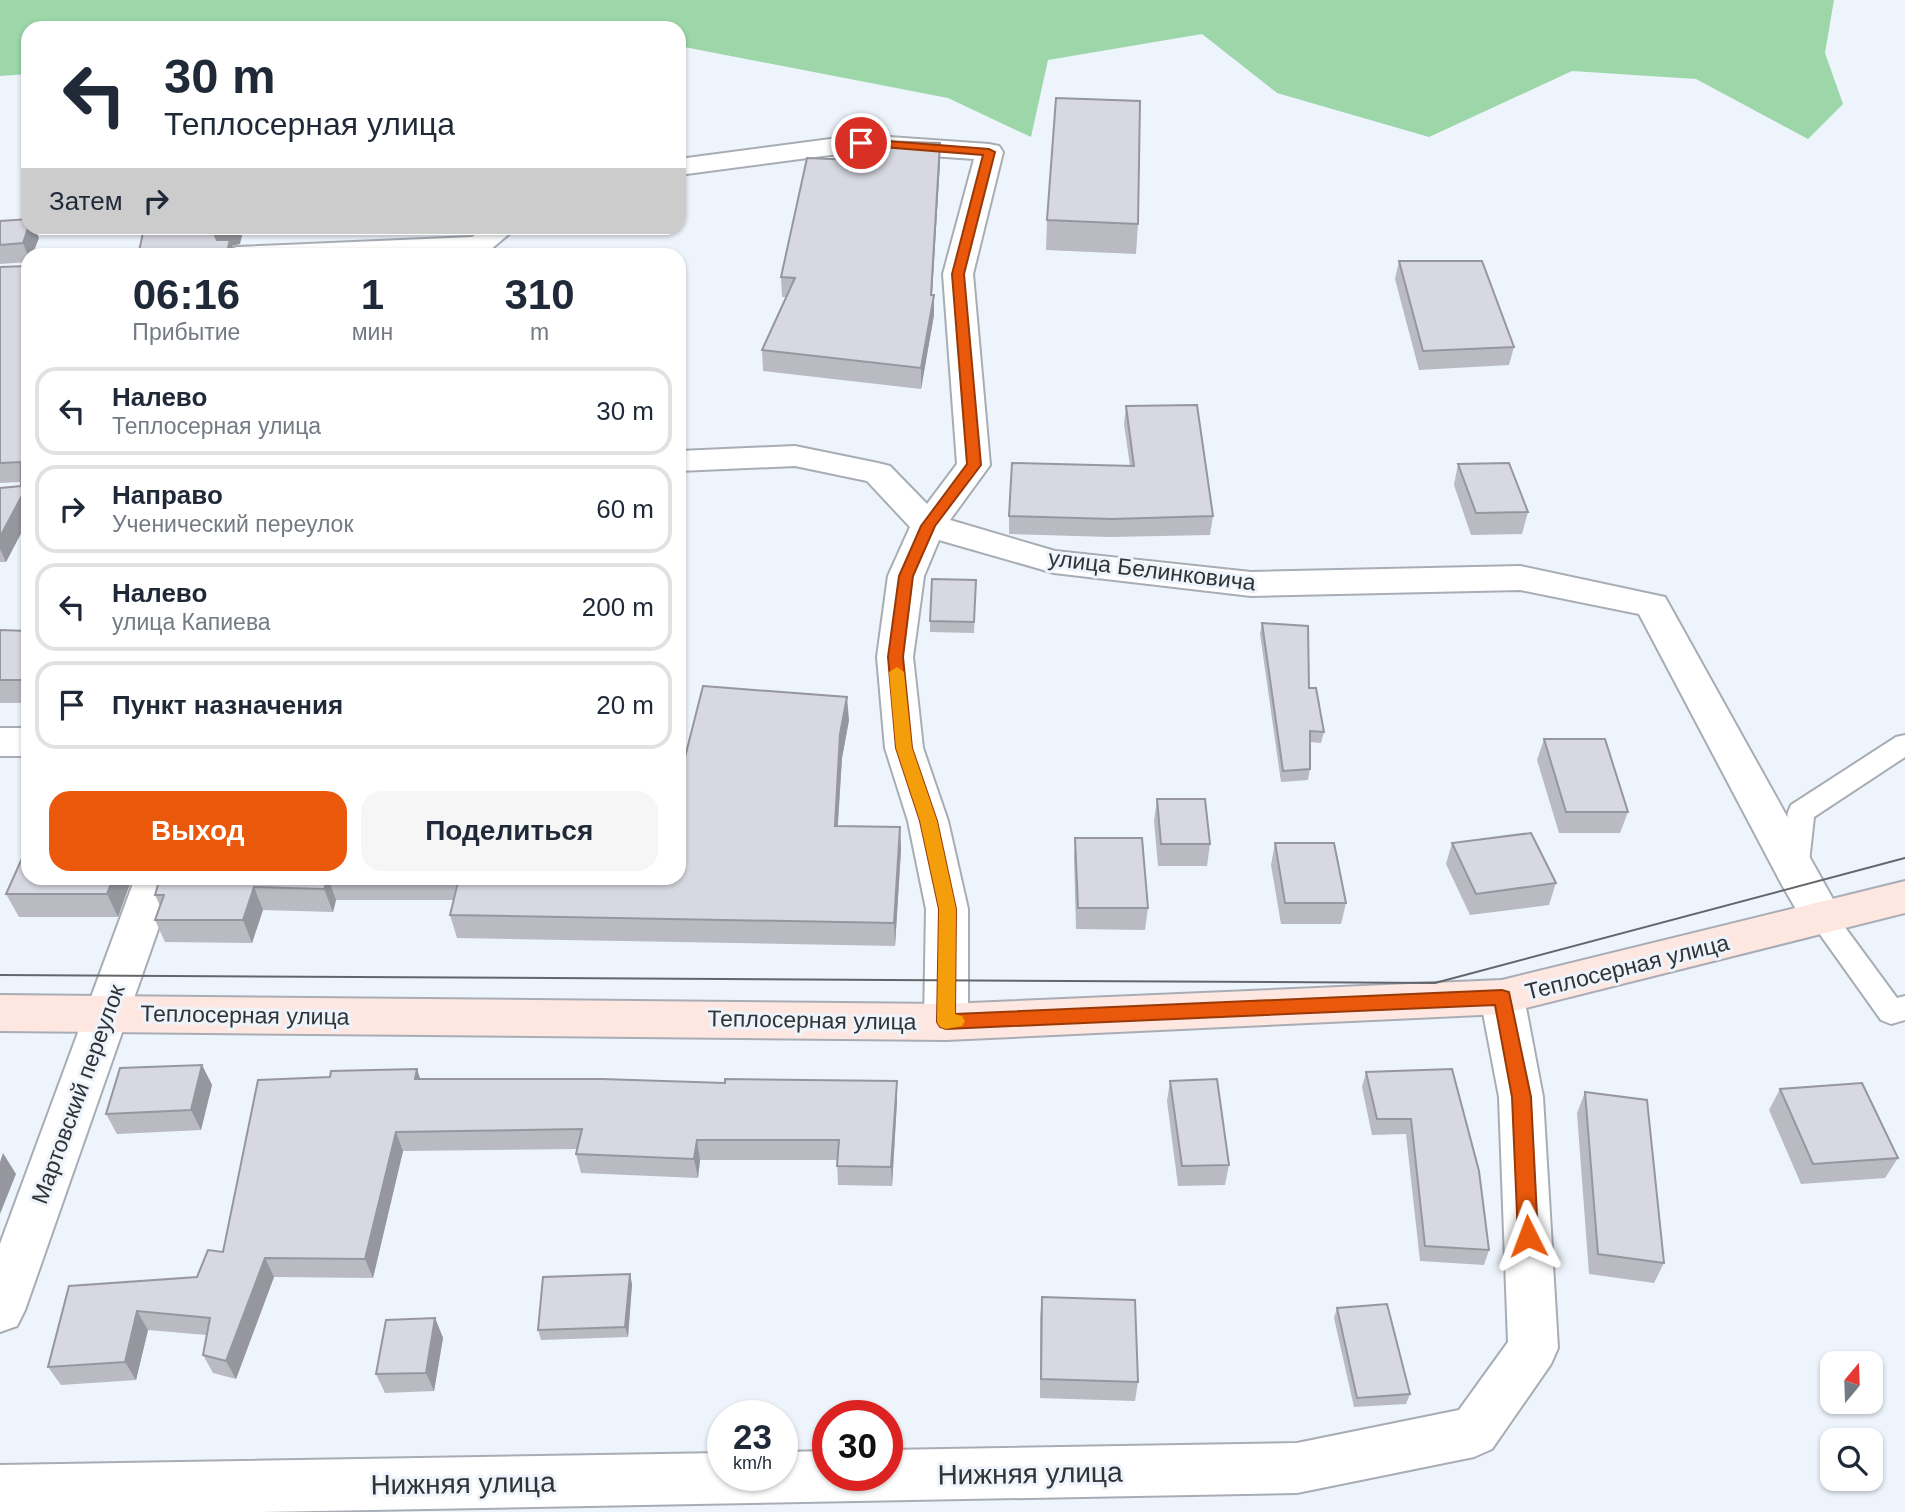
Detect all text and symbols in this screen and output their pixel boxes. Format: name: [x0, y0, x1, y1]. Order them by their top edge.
icon: left: [49, 49, 140, 140]
text: 30 m: [164, 49, 276, 103]
text: Теплосерная улица: [164, 106, 455, 142]
pin: [831, 113, 891, 173]
icon: arrive: [842, 124, 880, 162]
icon: right: [137, 182, 175, 220]
text: Затем: [49, 186, 123, 216]
text: 06:16: [133, 271, 240, 318]
text: 1: [361, 271, 384, 318]
text: 310: [505, 271, 575, 318]
text: Прибытие: [132, 319, 240, 345]
text: мин: [352, 319, 393, 345]
text: m: [530, 319, 549, 345]
text: Налево: [112, 382, 207, 412]
icon: left: [53, 392, 91, 430]
text: 30 m: [596, 396, 654, 426]
text: Теплосерная улица: [112, 413, 321, 439]
text: Направо: [112, 480, 223, 510]
icon: right: [53, 490, 91, 528]
text: 60 m: [596, 494, 654, 524]
text: Ученический переулок: [112, 511, 353, 537]
street label: улица Белинковича: [1047, 544, 1257, 596]
text: Налево: [112, 578, 207, 608]
icon: left: [53, 588, 91, 626]
text: 200 m: [582, 592, 654, 622]
text: улица Капиева: [112, 609, 271, 635]
icon: arrive: [53, 686, 91, 724]
text: Пункт назначения: [112, 690, 343, 720]
text: 20 m: [596, 690, 654, 720]
button: Выход: [49, 791, 347, 871]
button: Поделиться: [361, 791, 658, 871]
street label: Теплосерная улица: [1522, 929, 1732, 1005]
street label: Мартовский переулок: [26, 980, 130, 1207]
street label: Теплосерная улица: [140, 1000, 350, 1030]
street label: Теплосерная улица: [707, 1005, 917, 1035]
position arrow: [1491, 1199, 1565, 1273]
north arrow: [1820, 1351, 1883, 1414]
map controls: [1820, 1351, 1883, 1491]
speed limit sign: 30: [812, 1400, 903, 1491]
text: 23: [733, 1417, 772, 1456]
button: search: [1820, 1428, 1883, 1491]
text: km/h: [733, 1453, 772, 1473]
street label: Нижняя улица: [937, 1456, 1123, 1491]
street label: Нижняя улица: [370, 1466, 556, 1501]

